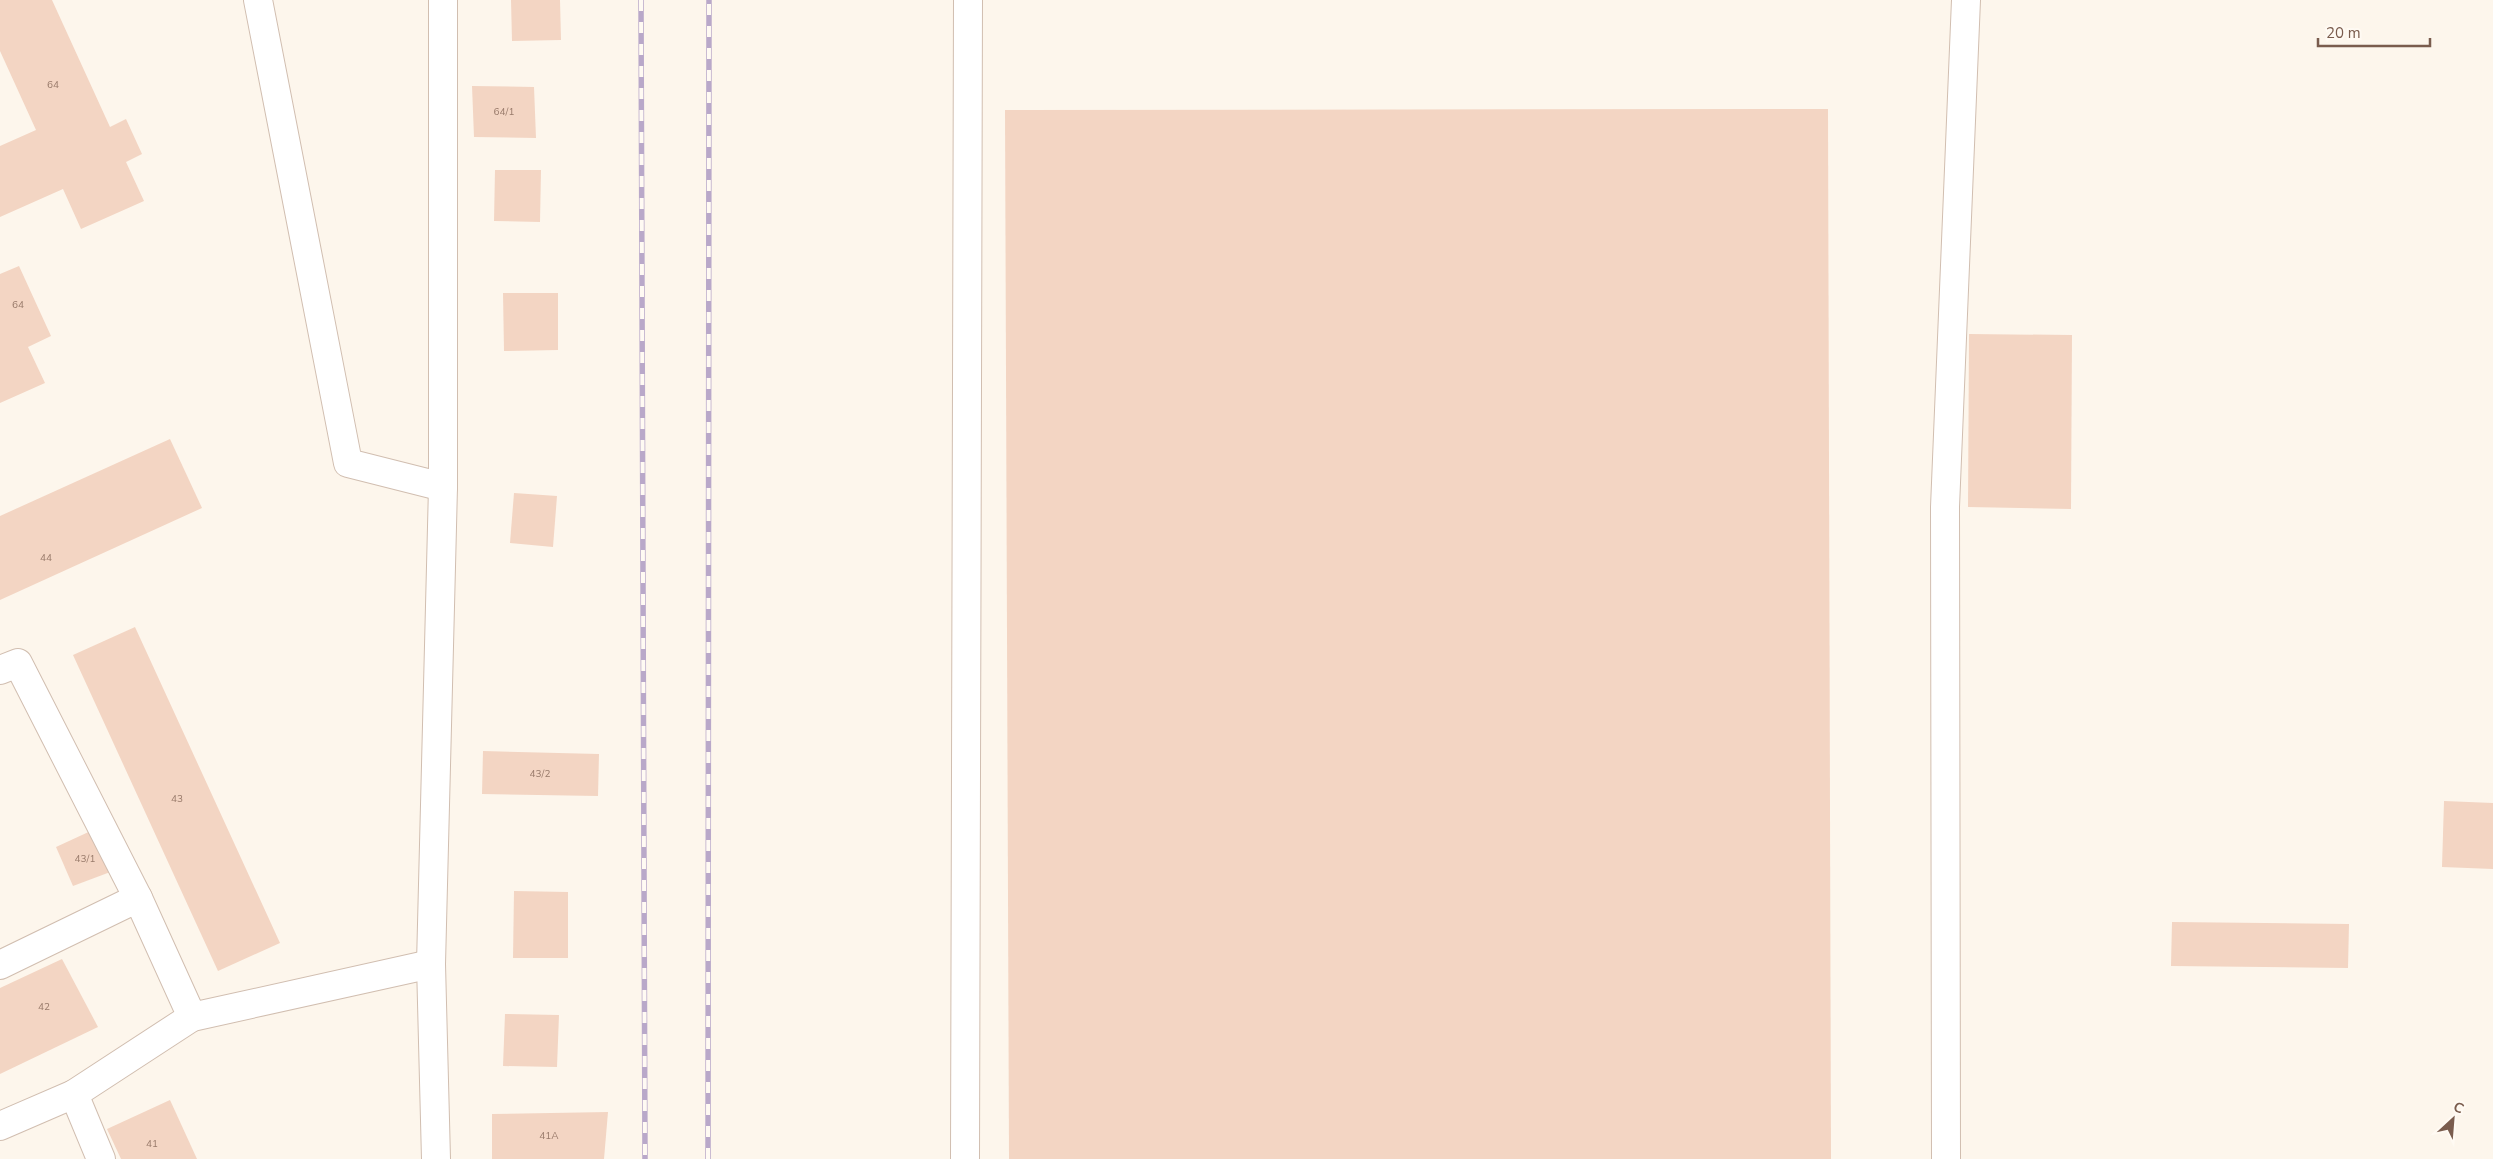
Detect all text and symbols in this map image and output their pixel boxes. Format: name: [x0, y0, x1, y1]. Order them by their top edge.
scale bar: [2318, 15, 2430, 47]
text: 20 m: [2326, 23, 2361, 43]
house number: 64: [47, 78, 59, 92]
house number: 64/1: [494, 105, 514, 119]
house number: 64: [12, 298, 24, 312]
house number: 44: [40, 551, 52, 565]
house number: 43/2: [530, 767, 550, 781]
house number: 43: [171, 792, 183, 806]
house number: 43/1: [75, 852, 95, 866]
house number: 42: [38, 1000, 50, 1014]
north arrow: [2428, 1094, 2478, 1144]
text: С: [2450, 1097, 2467, 1119]
house number: 41А: [539, 1129, 559, 1143]
house number: 41: [146, 1137, 158, 1151]

